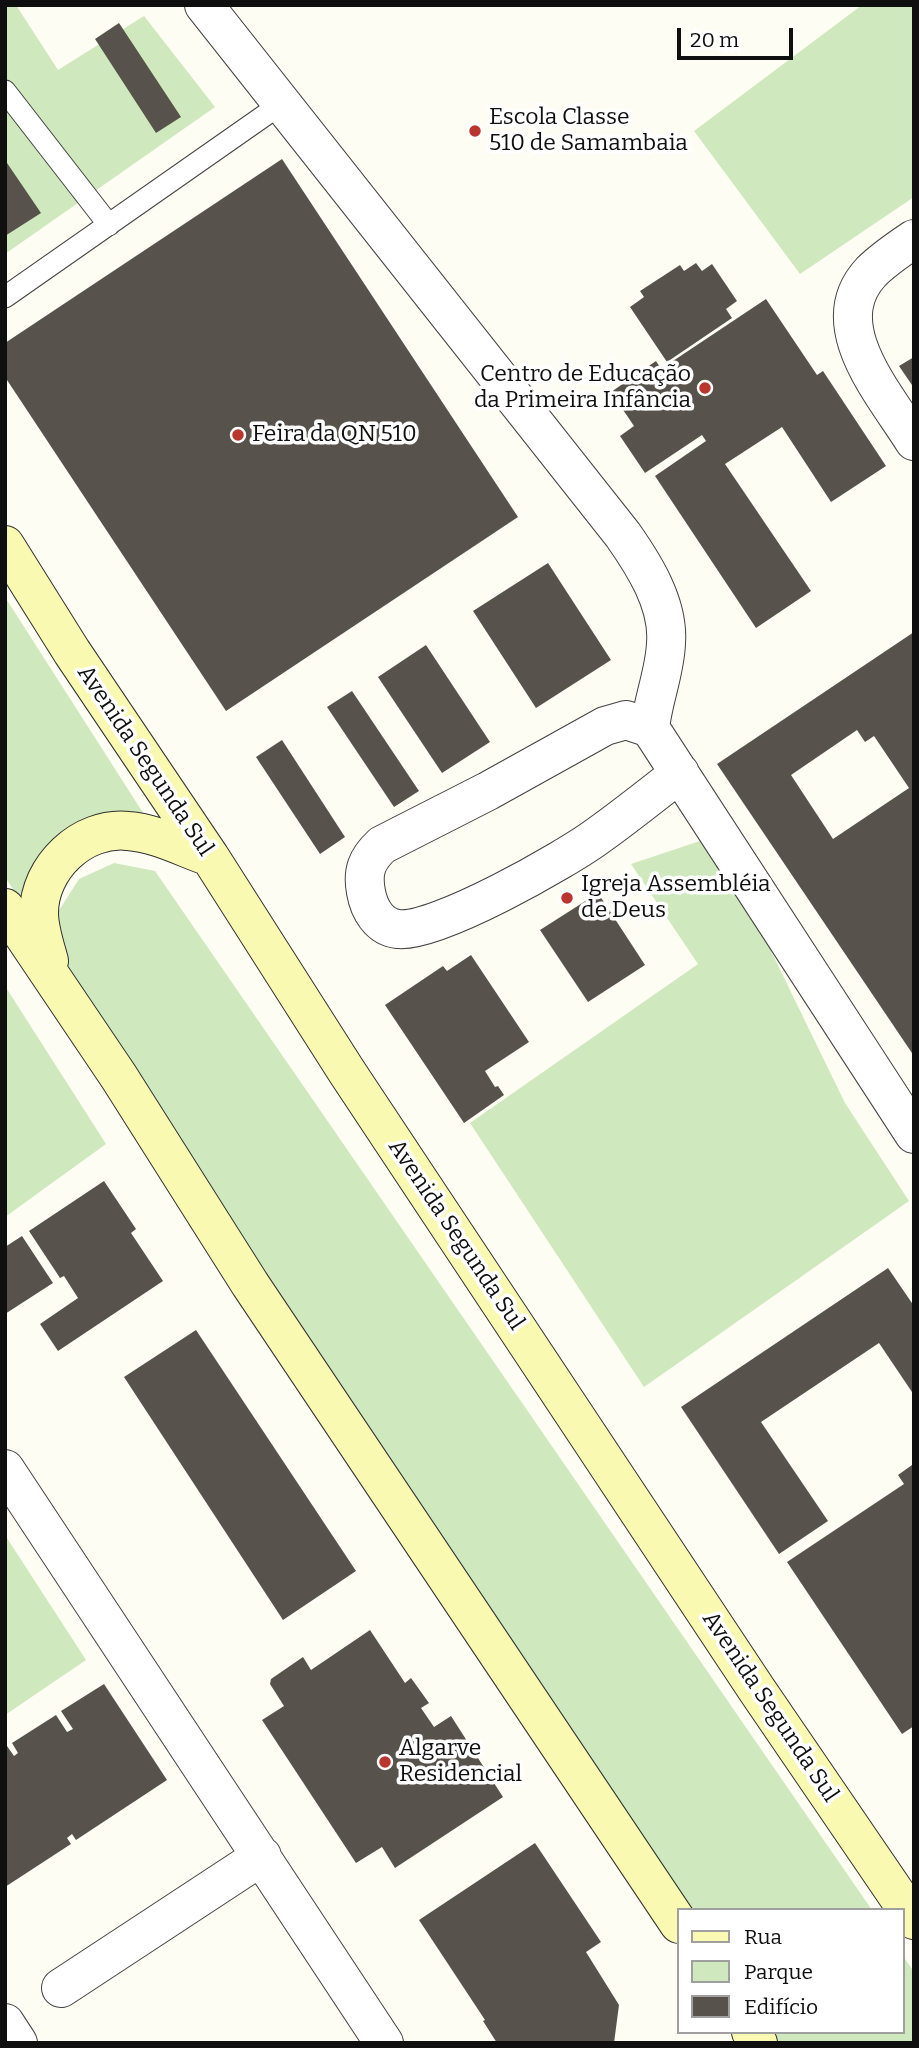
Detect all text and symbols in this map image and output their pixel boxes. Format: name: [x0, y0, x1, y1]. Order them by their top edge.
scale bar: [681, 14, 796, 58]
text: 20 m: [690, 27, 739, 53]
place label: Escola Classe 510 de Samambaia: [489, 104, 688, 158]
marker: Escola Classe 510 de Samambaia: [467, 123, 483, 139]
place label: Centro de Educação da Primeira Infância: [474, 361, 691, 415]
marker: Centro de Educação da Primeira Infância: [697, 380, 713, 396]
place label: Feira da QN 510: [252, 421, 417, 449]
marker: Feira da QN 510: [230, 427, 246, 443]
street label: Avenida Segunda Sul: [71, 660, 219, 862]
place label: Igreja Assembléia de Deus: [581, 871, 771, 925]
marker: Igreja Assembléia de Deus: [559, 890, 575, 906]
street label: Avenida Segunda Sul: [382, 1134, 530, 1336]
street label: Avenida Segunda Sul: [696, 1606, 844, 1808]
place label: Algarve Residencial: [399, 1735, 522, 1789]
marker: Algarve Residencial: [377, 1754, 393, 1770]
legend: [678, 1908, 905, 2034]
text: Rua: [744, 1924, 782, 1950]
text: Parque: [744, 1959, 813, 1985]
text: Edifício: [744, 1994, 818, 2020]

